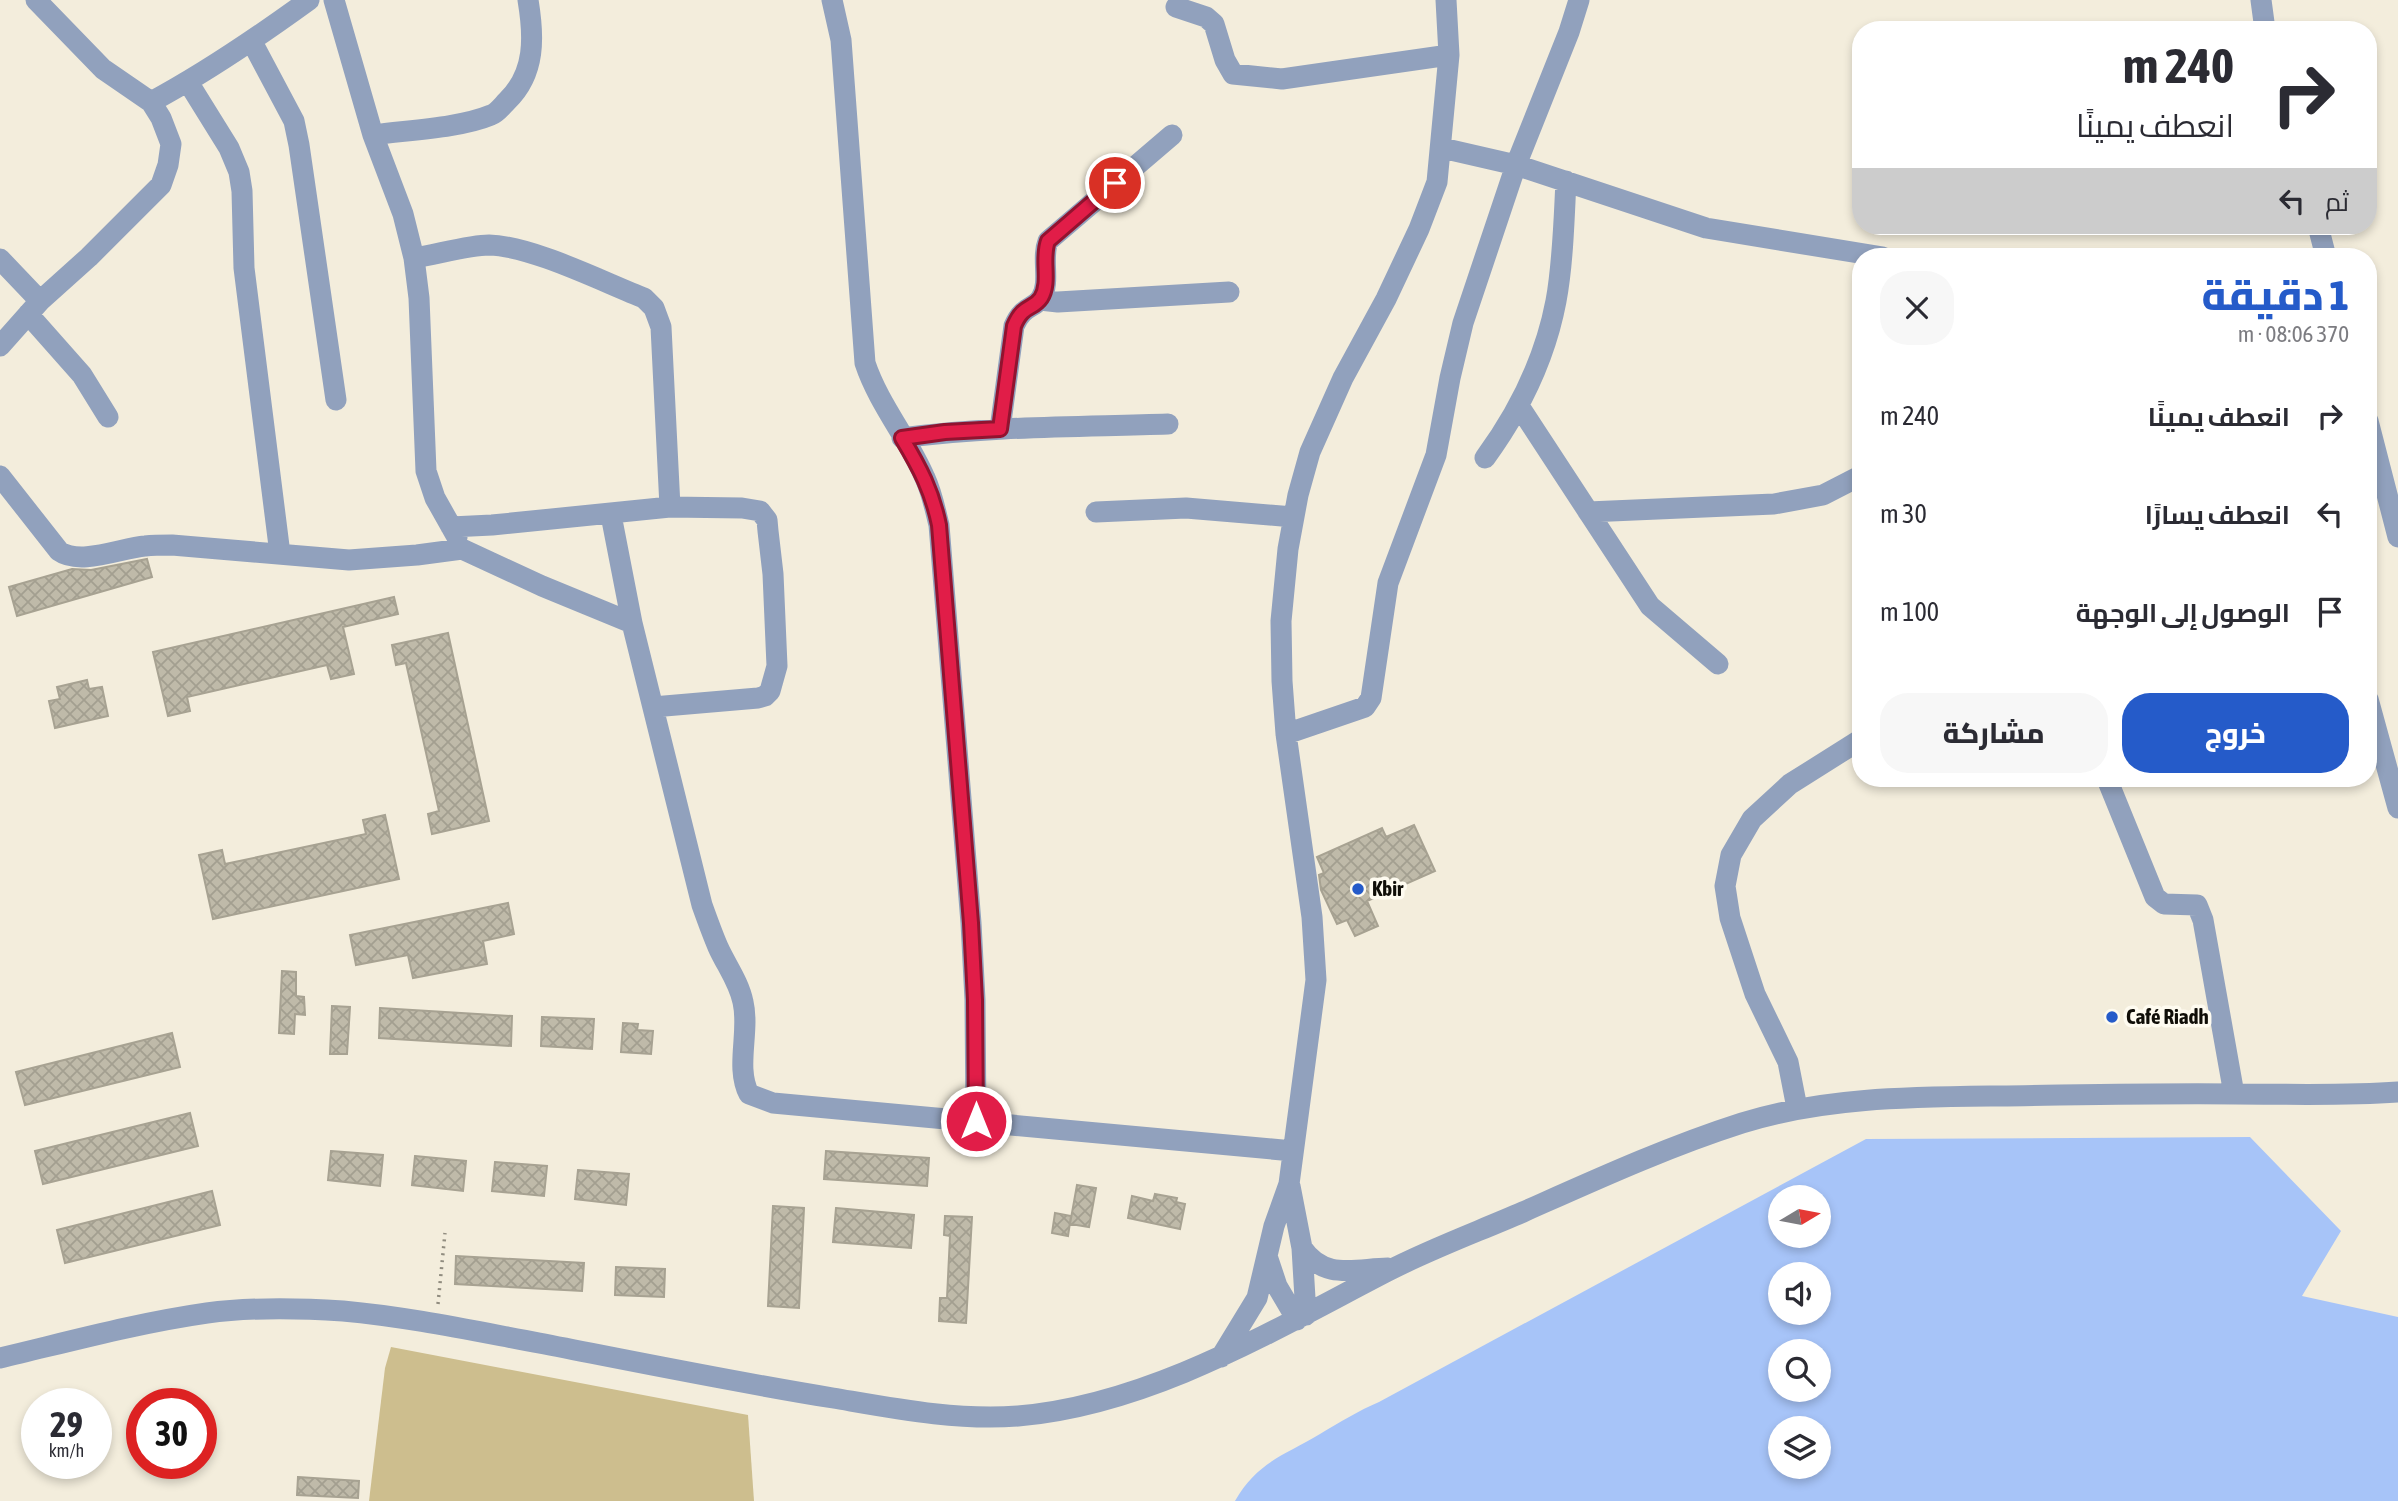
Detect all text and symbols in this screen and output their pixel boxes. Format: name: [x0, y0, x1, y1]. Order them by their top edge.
text: 240 m: [2123, 37, 2234, 93]
icon: right: [2258, 49, 2349, 140]
text: انعطف يمينًا: [2076, 107, 2234, 144]
pin: [1085, 153, 1145, 213]
icon: arrive: [1096, 164, 1134, 202]
icon: left: [2273, 182, 2311, 220]
text: ثم: [2325, 187, 2349, 217]
button: close: [1880, 271, 1954, 345]
text: 1 دقيقة: [2202, 271, 2349, 319]
text: 370 m · 08:06: [2238, 321, 2349, 347]
icon: right: [2311, 397, 2349, 435]
text: 240 m: [1880, 401, 1939, 431]
text: انعطف يمينًا: [2148, 402, 2290, 432]
icon: left: [2311, 495, 2349, 533]
text: 30 m: [1880, 499, 1927, 529]
text: انعطف يسارًا: [2145, 500, 2290, 530]
icon: arrive: [2311, 593, 2349, 631]
text: 100 m: [1880, 597, 1939, 627]
text: الوصول إلى الوجهة: [2076, 598, 2290, 628]
button: مشاركة: [1880, 693, 2108, 773]
button: خروج: [2122, 693, 2349, 773]
place label: Kbir: [1372, 876, 1404, 900]
marker: Kbir: [1350, 881, 1366, 897]
place label: Café Riadh: [2126, 1004, 2209, 1028]
marker: Café Riadh: [2104, 1009, 2120, 1025]
position arrow: [939, 1084, 1013, 1158]
north arrow: [1768, 1185, 1830, 1248]
map controls: [1768, 1185, 1831, 1479]
button: sound: [1768, 1262, 1831, 1325]
button: search: [1768, 1339, 1831, 1402]
speed limit sign: 30: [126, 1388, 217, 1479]
text: 29: [50, 1404, 83, 1444]
button: layers: [1768, 1416, 1831, 1479]
text: km/h: [49, 1440, 84, 1461]

